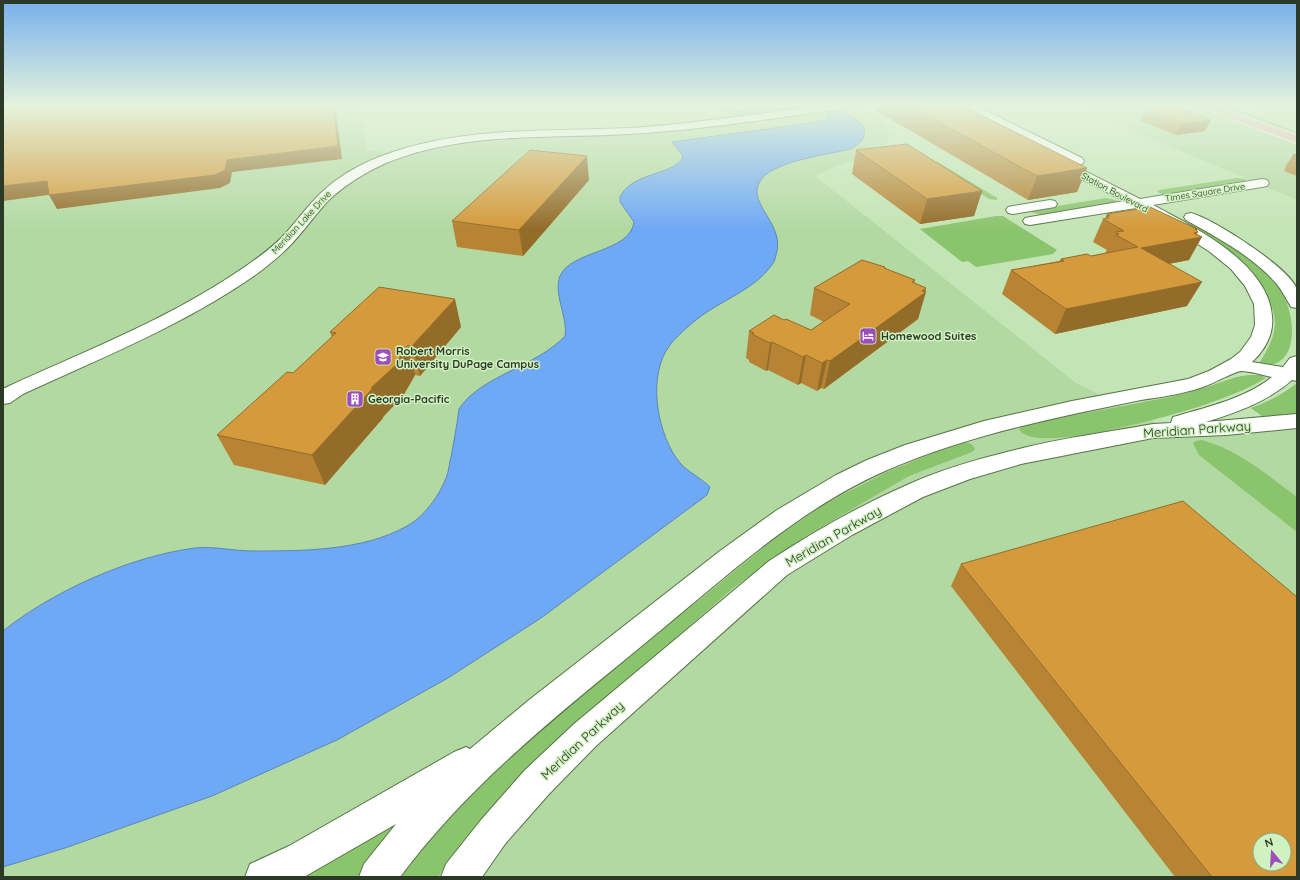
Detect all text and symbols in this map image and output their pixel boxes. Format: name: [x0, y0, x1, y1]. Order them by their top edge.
street label: Station Boulevard: [1080, 170, 1150, 214]
street label: Times Square Drive: [1164, 180, 1246, 204]
street label: Meridian Lake Drive: [269, 188, 333, 256]
hotel icon: Homewood Suites: [858, 326, 878, 346]
place label: Homewood Suites: [881, 329, 976, 343]
place label: Robert Morris University DuPage Campus: [396, 344, 539, 371]
school or university icon: Robert Morris University DuPage Campus: [373, 347, 393, 367]
building icon: Georgia-Pacific: [345, 389, 365, 409]
place label: Georgia-Pacific: [368, 392, 450, 406]
street label: Meridian Parkway: [1143, 417, 1251, 441]
street label: Meridian Parkway: [782, 502, 884, 570]
street label: Meridian Parkway: [537, 697, 627, 783]
north arrow: [1252, 832, 1292, 872]
text: N: [1263, 835, 1275, 850]

